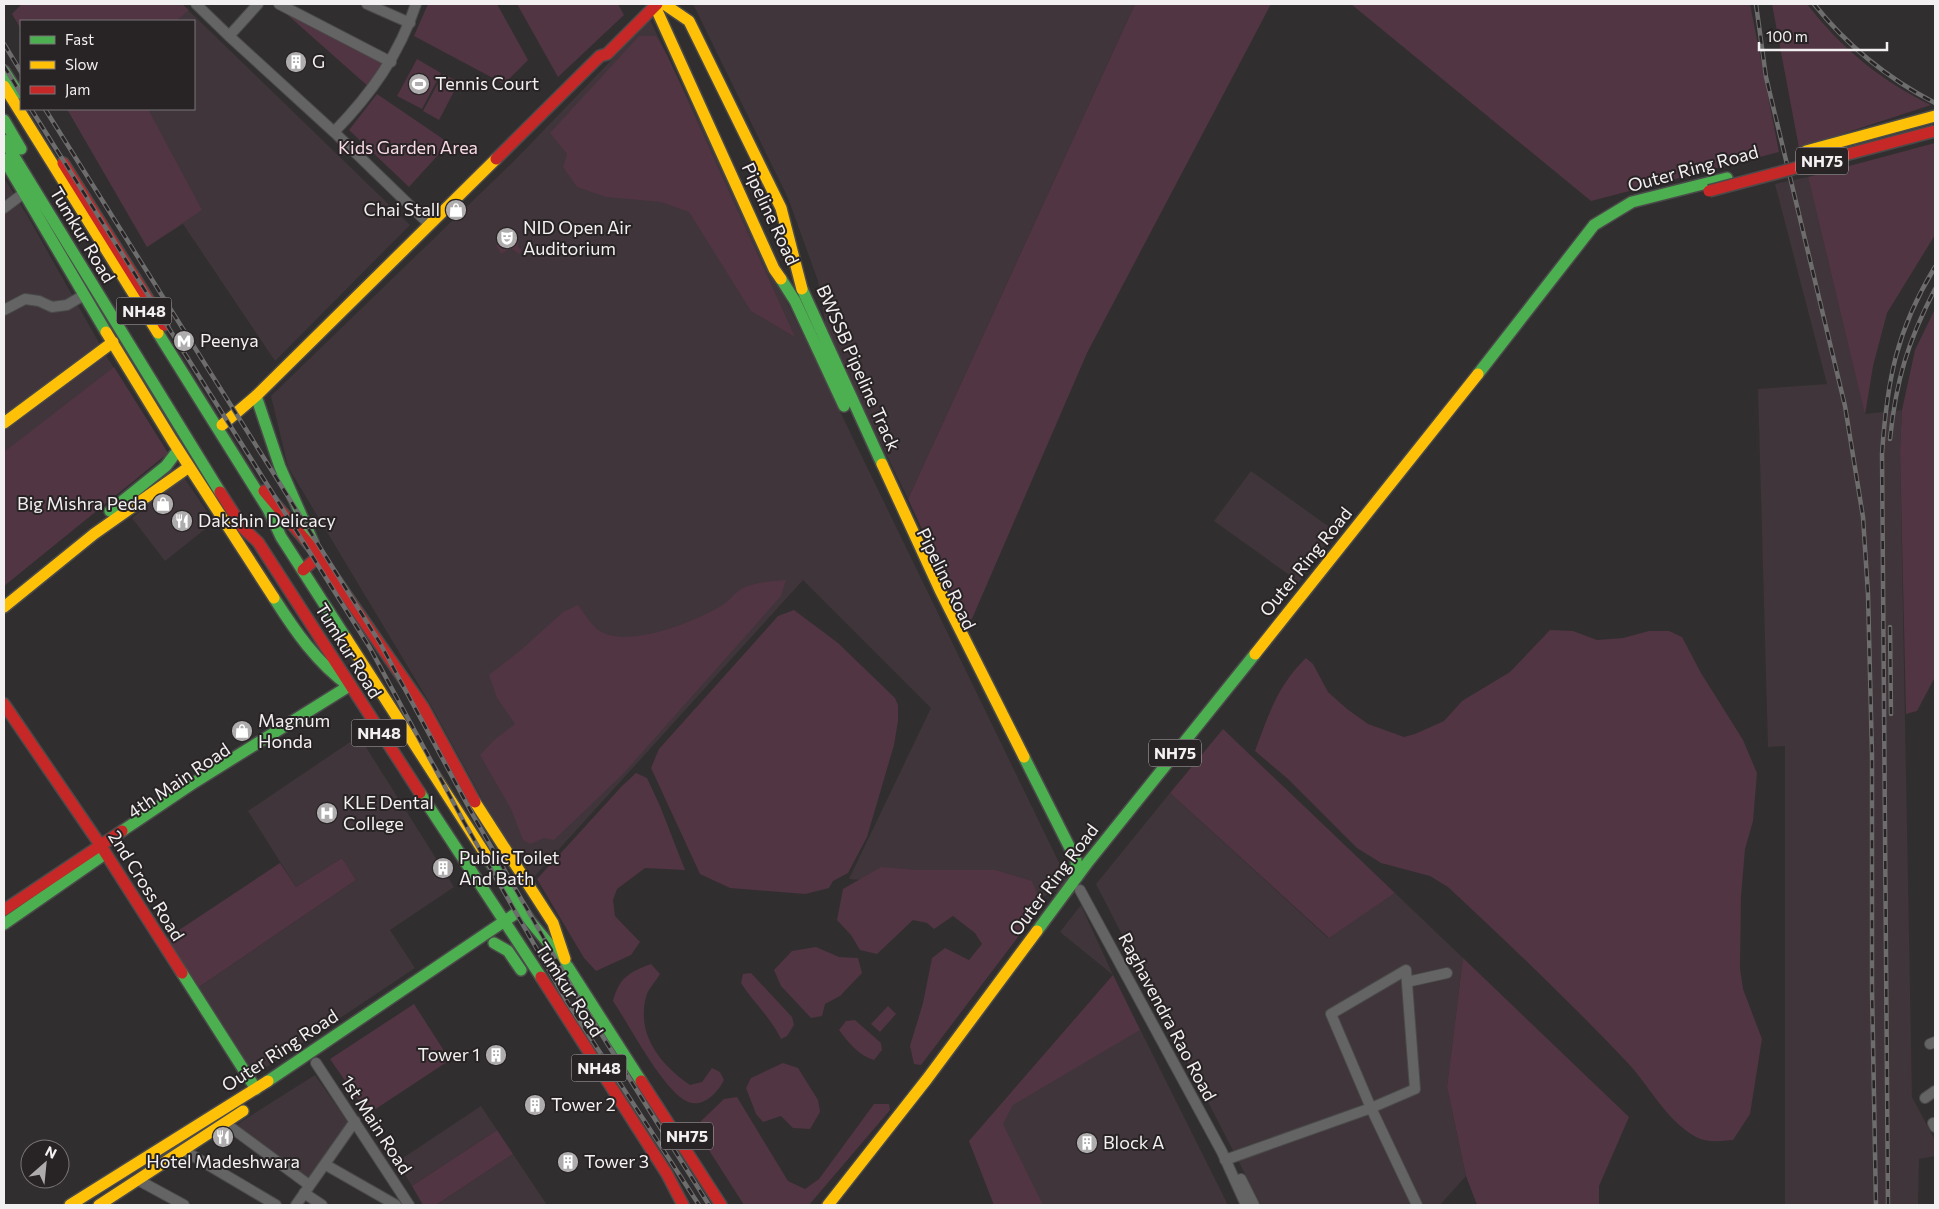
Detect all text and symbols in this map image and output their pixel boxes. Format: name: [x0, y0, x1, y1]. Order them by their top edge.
legend: [20, 20, 195, 110]
scale bar: [1759, 20, 1886, 52]
text: 100 m: [1766, 27, 1808, 45]
text: Fast: [65, 30, 94, 48]
building icon: G: [284, 50, 308, 74]
place label: G: [312, 50, 325, 72]
text: Slow: [65, 55, 98, 73]
sports icon: Tennis Court: [407, 72, 431, 96]
place label: Tennis Court: [435, 72, 539, 94]
text: Jam: [65, 80, 90, 98]
park label: Kids Garden Area: [338, 136, 478, 158]
street label: Outer Ring Road: [1625, 140, 1760, 196]
road number: NH75: [1796, 148, 1848, 175]
street label: Pipeline Road: [738, 159, 804, 268]
street label: Tumkur Road: [46, 182, 120, 287]
place label: Chai Stall: [364, 198, 440, 220]
shop icon: Chai Stall: [444, 198, 468, 222]
place label: NID Open Air Auditorium: [523, 216, 631, 259]
theatre icon: NID Open Air Auditorium: [495, 226, 519, 250]
street label: BWSSB Pipeline Track: [812, 281, 906, 454]
road number: NH48: [116, 298, 172, 324]
metro station icon: Peenya: [172, 329, 196, 353]
place label: Peenya: [200, 329, 259, 351]
place label: Big Mishra Peda: [17, 492, 147, 514]
shop icon: Big Mishra Peda: [151, 492, 175, 516]
street label: Outer Ring Road: [1254, 502, 1356, 621]
restaurant icon: Dakshin Delicacy: [170, 509, 194, 533]
place label: Dakshin Delicacy: [198, 509, 336, 531]
street label: Pipeline Road: [913, 524, 981, 633]
street label: Tumkur Road: [311, 599, 387, 702]
place label: Magnum Honda: [258, 709, 330, 752]
shop icon: Magnum Honda: [230, 719, 254, 743]
road number: NH48: [352, 720, 406, 746]
street label: 4th Main Road: [123, 738, 234, 823]
road number: NH75: [1149, 740, 1201, 766]
place label: KLE Dental College: [343, 791, 434, 834]
hospital icon: KLE Dental College: [315, 801, 339, 825]
street label: Outer Ring Road: [1004, 819, 1102, 940]
street label: 2nd Cross Road: [104, 826, 189, 945]
place label: Public Toilet And Bath: [459, 846, 559, 889]
building icon: Public Toilet And Bath: [431, 856, 455, 880]
street label: Raghavendra Rao Road: [1114, 929, 1222, 1104]
street label: Tumkur Road: [531, 938, 609, 1041]
street label: Outer Ring Road: [217, 1004, 342, 1096]
place label: Tower 1: [417, 1043, 480, 1065]
building icon: Tower 1: [484, 1043, 508, 1067]
road number: NH48: [572, 1054, 626, 1082]
street label: 1st Main Road: [337, 1071, 417, 1178]
building icon: Tower 2: [523, 1093, 547, 1117]
place label: Tower 2: [551, 1093, 616, 1115]
road number: NH75: [661, 1122, 713, 1150]
restaurant icon: Hotel Madeshwara: [211, 1125, 235, 1149]
building icon: Block A: [1075, 1131, 1099, 1155]
place label: Block A: [1103, 1131, 1164, 1153]
north arrow: [20, 1139, 70, 1189]
text: N: [43, 1142, 60, 1162]
place label: Hotel Madeshwara: [146, 1150, 300, 1172]
building icon: Tower 3: [556, 1150, 580, 1174]
place label: Tower 3: [584, 1150, 649, 1172]

